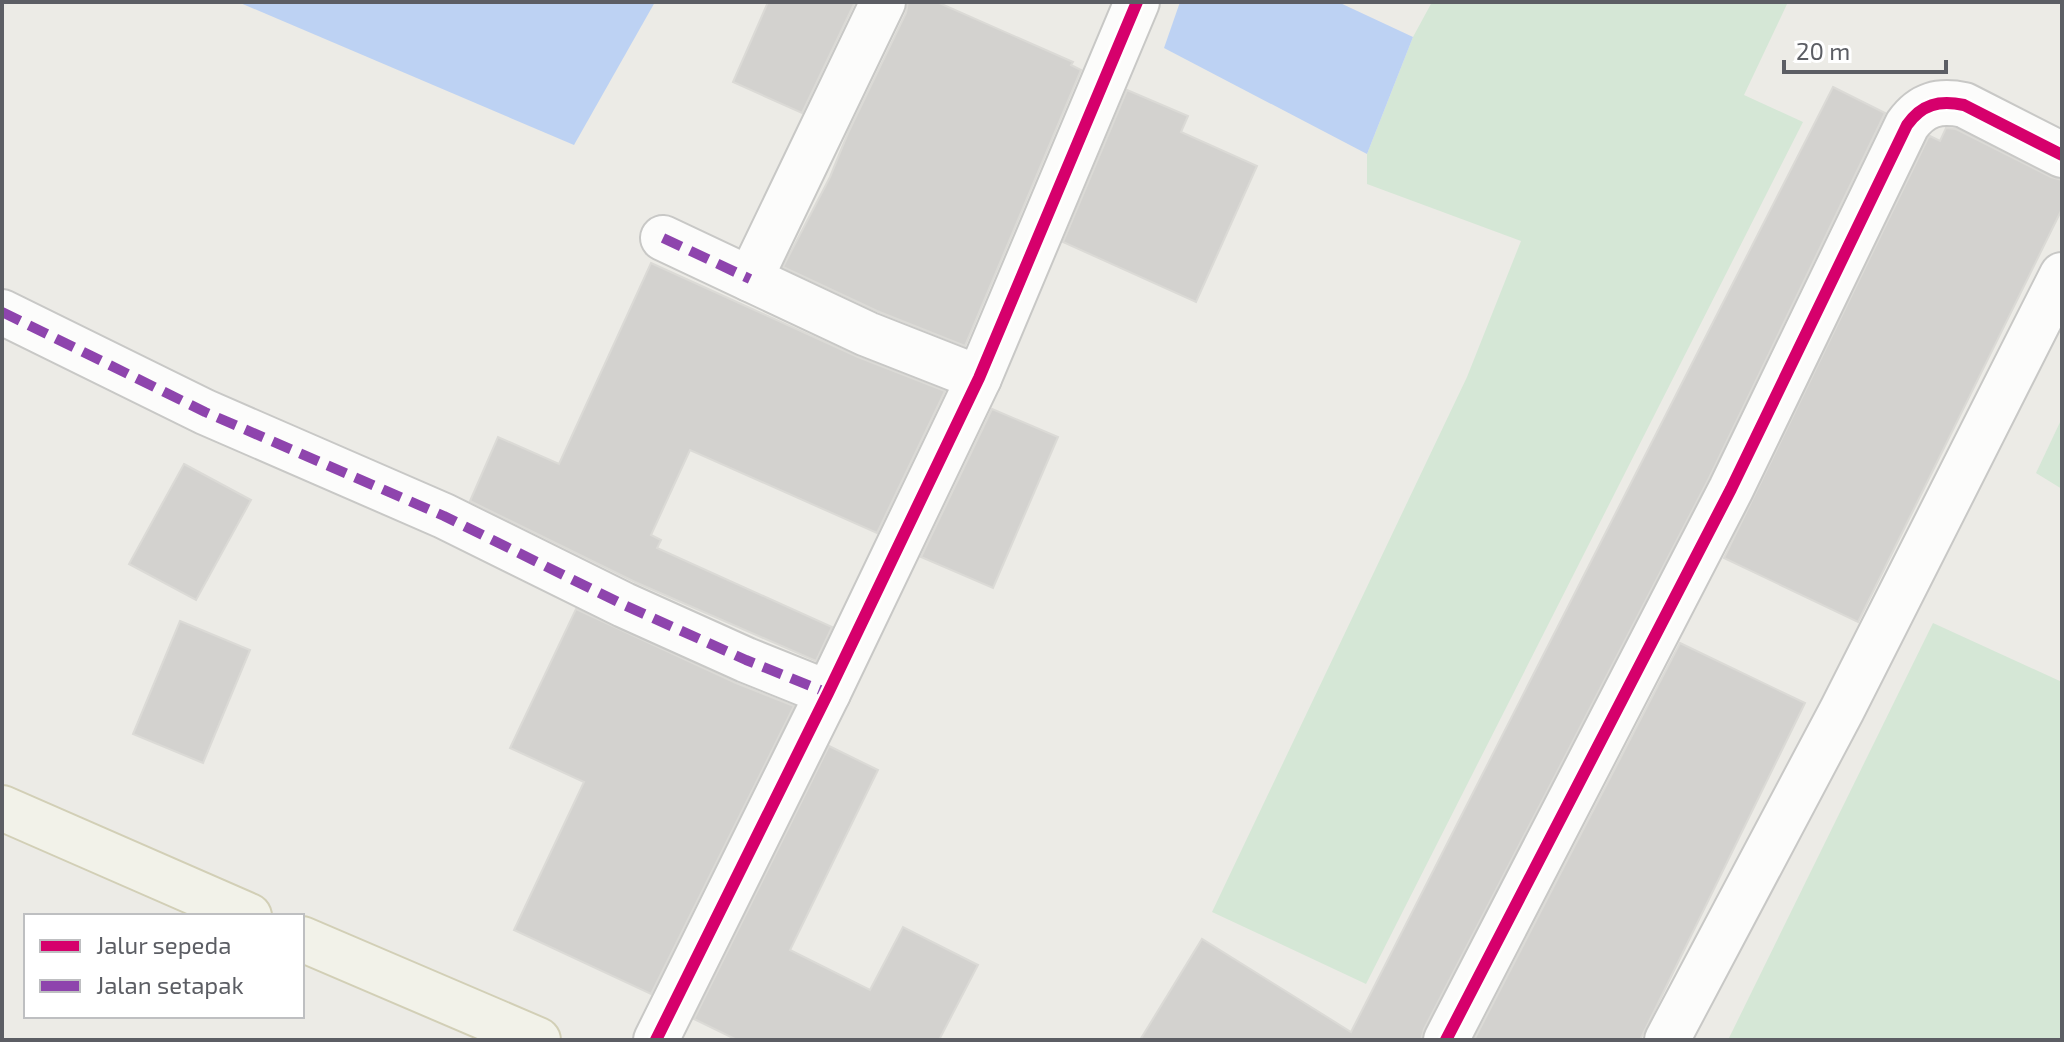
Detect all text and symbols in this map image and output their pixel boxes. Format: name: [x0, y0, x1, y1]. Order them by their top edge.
scale bar: [1784, 24, 1946, 74]
text: 20 m: [1796, 36, 1850, 65]
legend: [24, 914, 304, 1018]
text: Jalur sepeda: [96, 930, 231, 959]
text: Jalan setapak: [96, 970, 244, 999]

